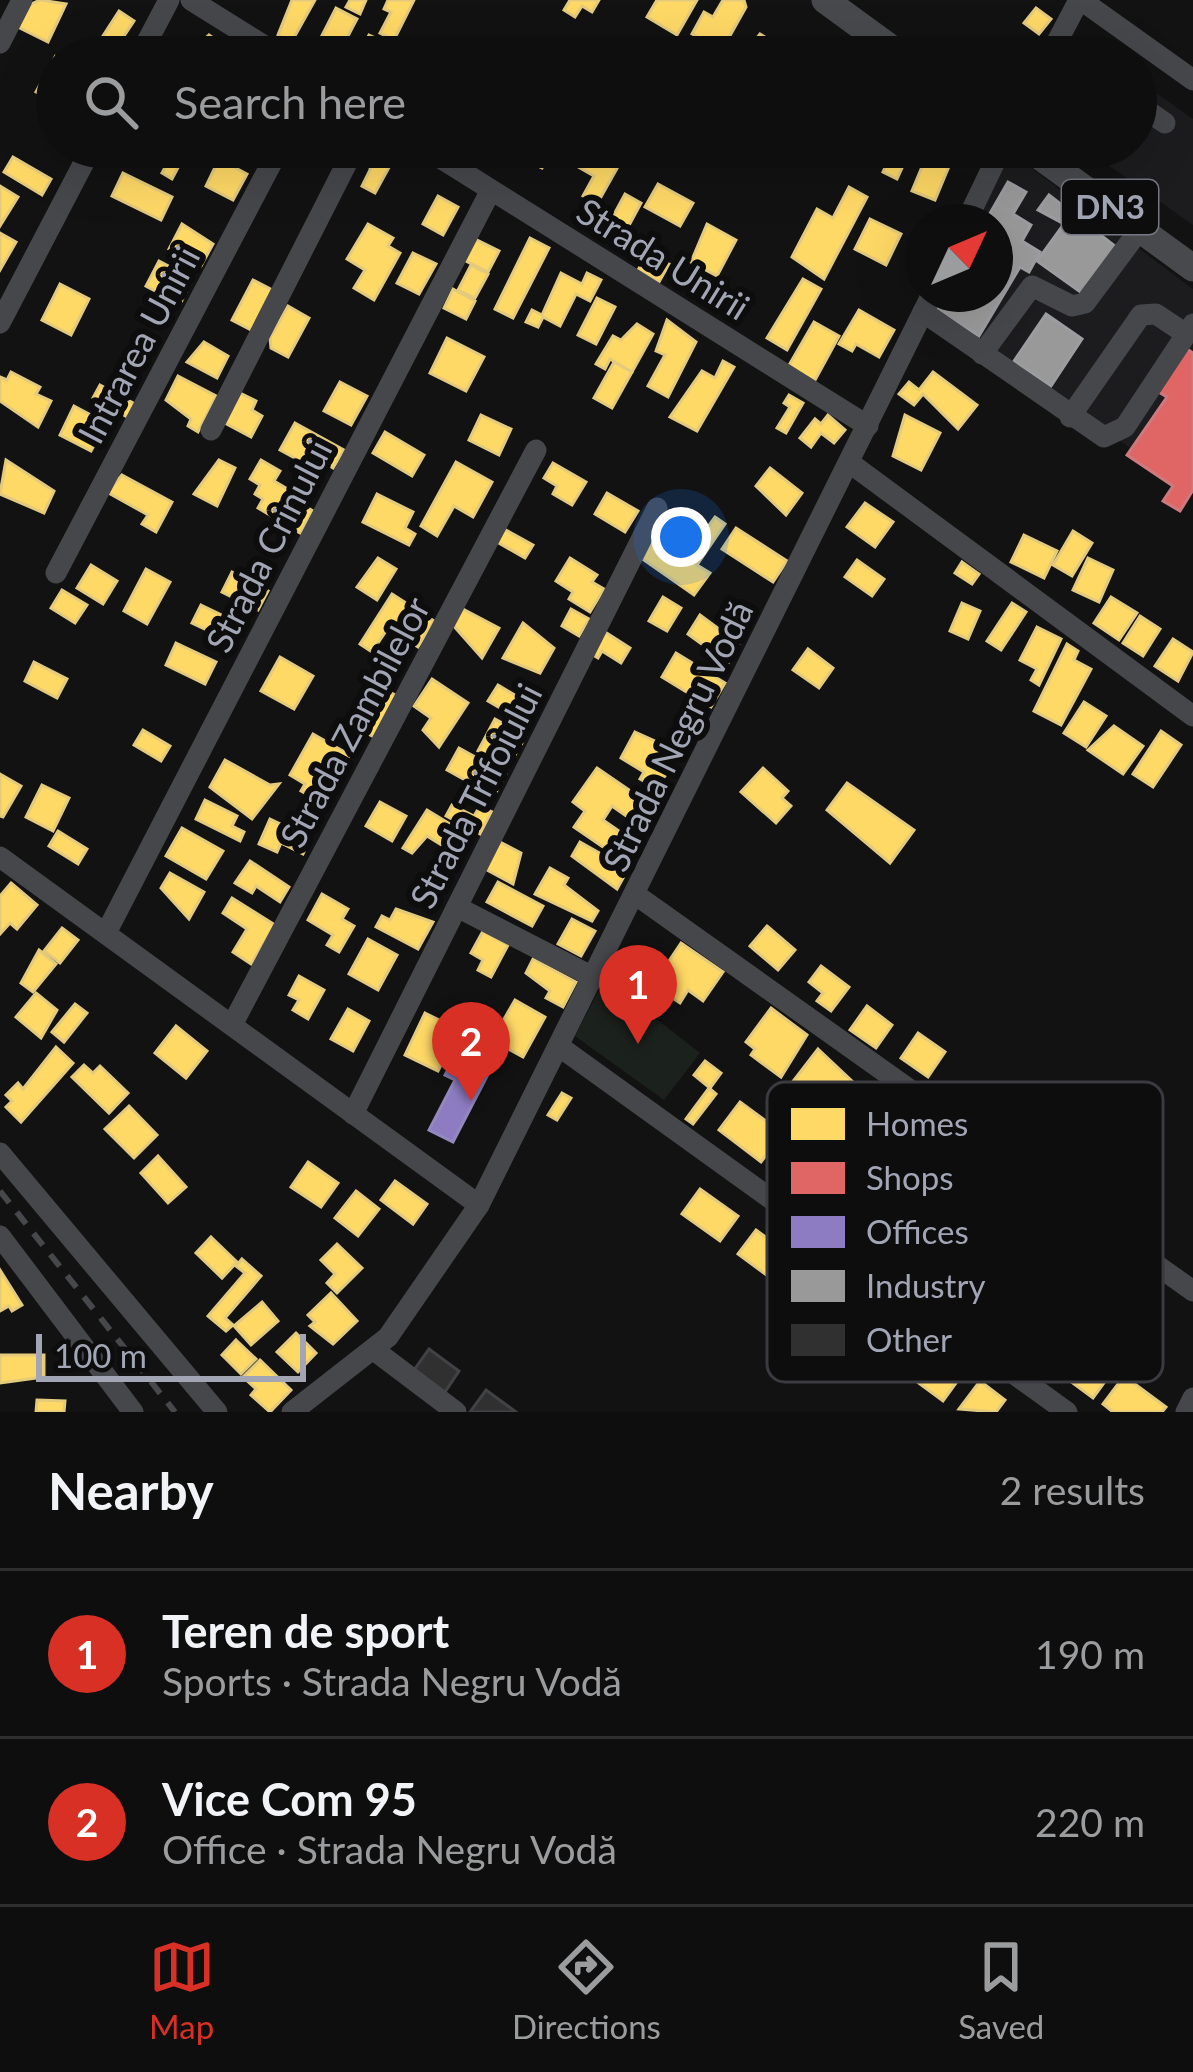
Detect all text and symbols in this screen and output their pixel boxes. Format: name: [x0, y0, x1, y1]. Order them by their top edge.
search box: [36, 36, 1157, 168]
icon: search: [78, 69, 144, 135]
text: Search here: [174, 75, 406, 129]
road number: DN3: [1062, 180, 1158, 234]
street label: Strada Unirii: [569, 188, 758, 328]
north arrow: [905, 204, 1013, 312]
street label: Intrarea Unirii: [68, 238, 208, 451]
street label: Strada Crinului: [196, 432, 341, 659]
your location: [651, 507, 711, 567]
street label: Strada Zambilelor: [270, 589, 439, 854]
street label: Strada Negru Vodă: [593, 593, 762, 878]
street label: Strada Trifoiului: [400, 676, 551, 915]
pin: 1: [599, 945, 677, 1044]
pin: 2: [432, 1002, 510, 1101]
legend: [767, 1082, 1163, 1382]
text: Homes: [866, 1103, 968, 1143]
text: Shops: [866, 1157, 954, 1197]
text: Offices: [866, 1211, 969, 1251]
text: Industry: [866, 1265, 985, 1305]
text: Other: [866, 1319, 952, 1359]
scale bar: [36, 1328, 306, 1381]
text: 100 m: [54, 1335, 147, 1375]
text: Nearby: [48, 1460, 214, 1521]
text: 2 results: [1000, 1467, 1145, 1513]
text: Teren de sport: [162, 1604, 449, 1658]
text: 1: [76, 1631, 98, 1677]
text: 190 m: [1035, 1631, 1145, 1677]
text: Sports · Strada Negru Vodă: [162, 1658, 622, 1704]
text: Vice Com 95: [162, 1772, 417, 1826]
text: 2: [76, 1799, 98, 1845]
text: 220 m: [1035, 1799, 1145, 1845]
text: Office · Strada Negru Vodă: [162, 1826, 617, 1872]
tab: Map: [149, 1934, 215, 2046]
tab: Directions: [512, 1934, 661, 2046]
tab: Saved: [958, 1934, 1044, 2046]

